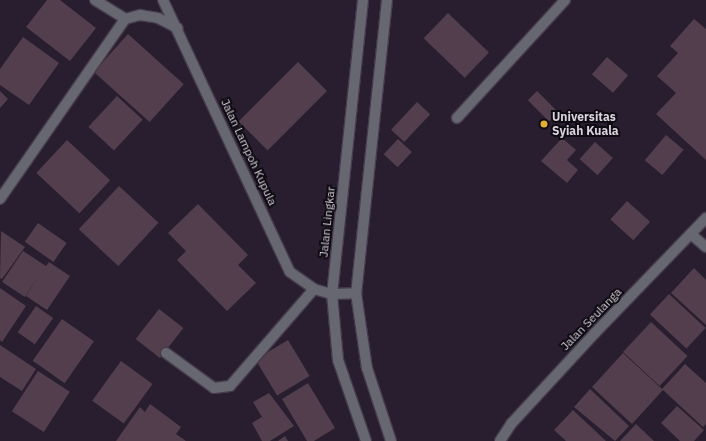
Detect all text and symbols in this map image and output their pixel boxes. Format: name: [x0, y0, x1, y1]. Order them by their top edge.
street label: Jalan Lampoh Kupula: [218, 96, 280, 208]
place label: Universitas Syiah Kuala: [552, 110, 619, 138]
marker: Universitas Syiah Kuala: [539, 119, 549, 129]
street label: Jalan Lingkar: [316, 186, 338, 258]
street label: Jalan Seulanga: [558, 285, 624, 353]

